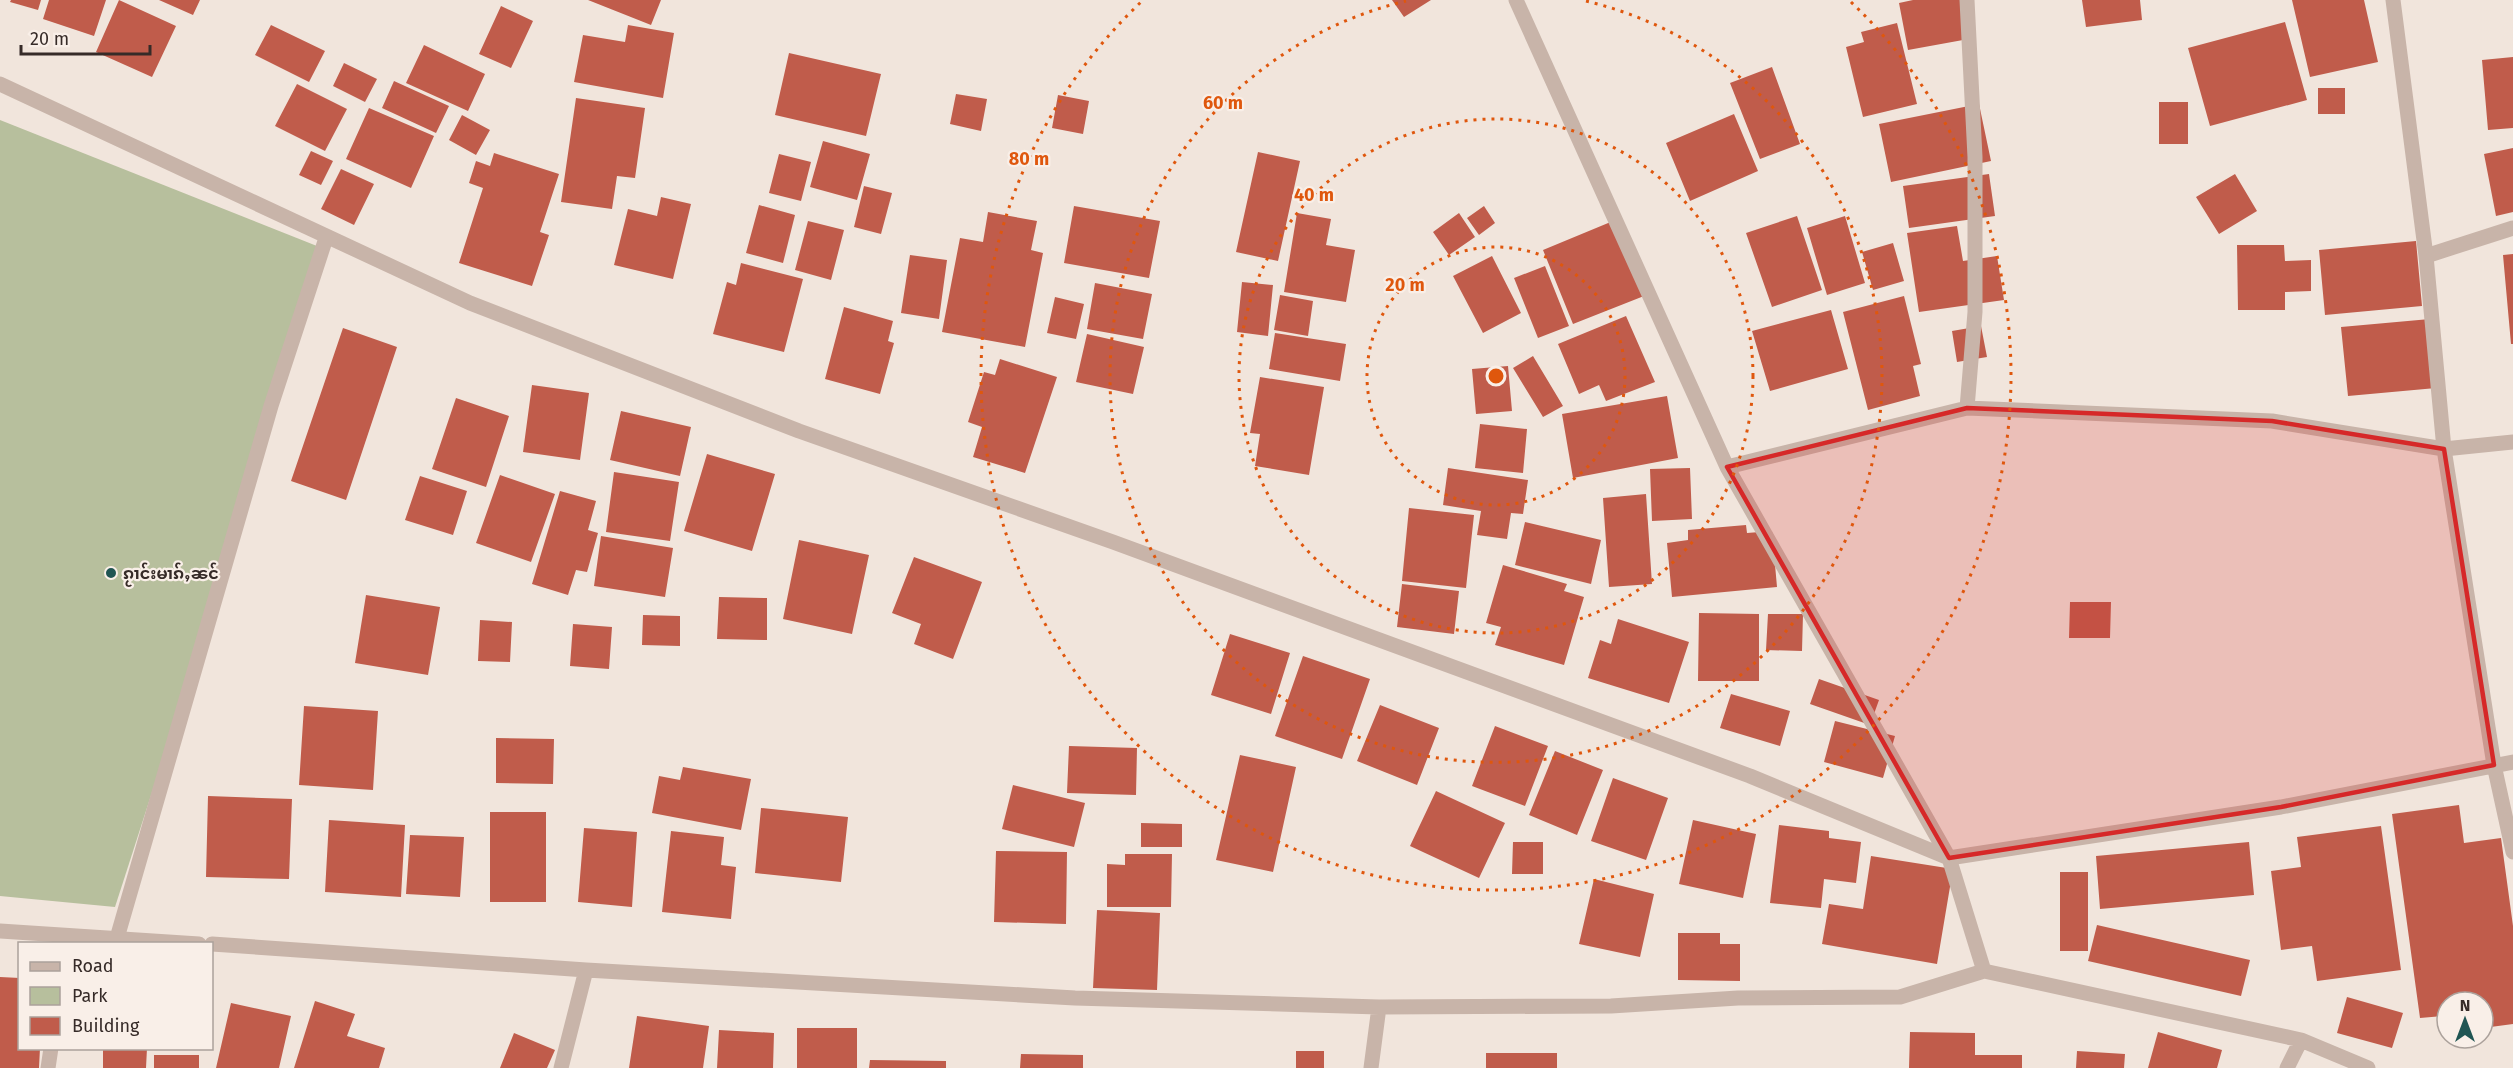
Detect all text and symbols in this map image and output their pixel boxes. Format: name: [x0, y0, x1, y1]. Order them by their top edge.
scale bar: [21, 18, 150, 56]
text: 20 m: [30, 28, 69, 50]
text: 60 m: [1203, 92, 1243, 114]
text: 80 m: [1009, 148, 1049, 170]
text: 40 m: [1294, 184, 1334, 206]
text: 20 m: [1385, 274, 1425, 296]
centre of rings: [1486, 366, 1506, 386]
place label: ၵႂၢင်းမၢၵ်ႇၼင်: [123, 562, 219, 587]
marker: ၵႂၢင်းမၢၵ်ႇၼင်: [104, 566, 118, 580]
legend: [18, 942, 213, 1050]
text: Road: [72, 955, 114, 977]
text: Park: [72, 985, 108, 1007]
north arrow: [2435, 990, 2495, 1050]
text: N: [2460, 996, 2470, 1015]
text: Building: [72, 1015, 140, 1037]

